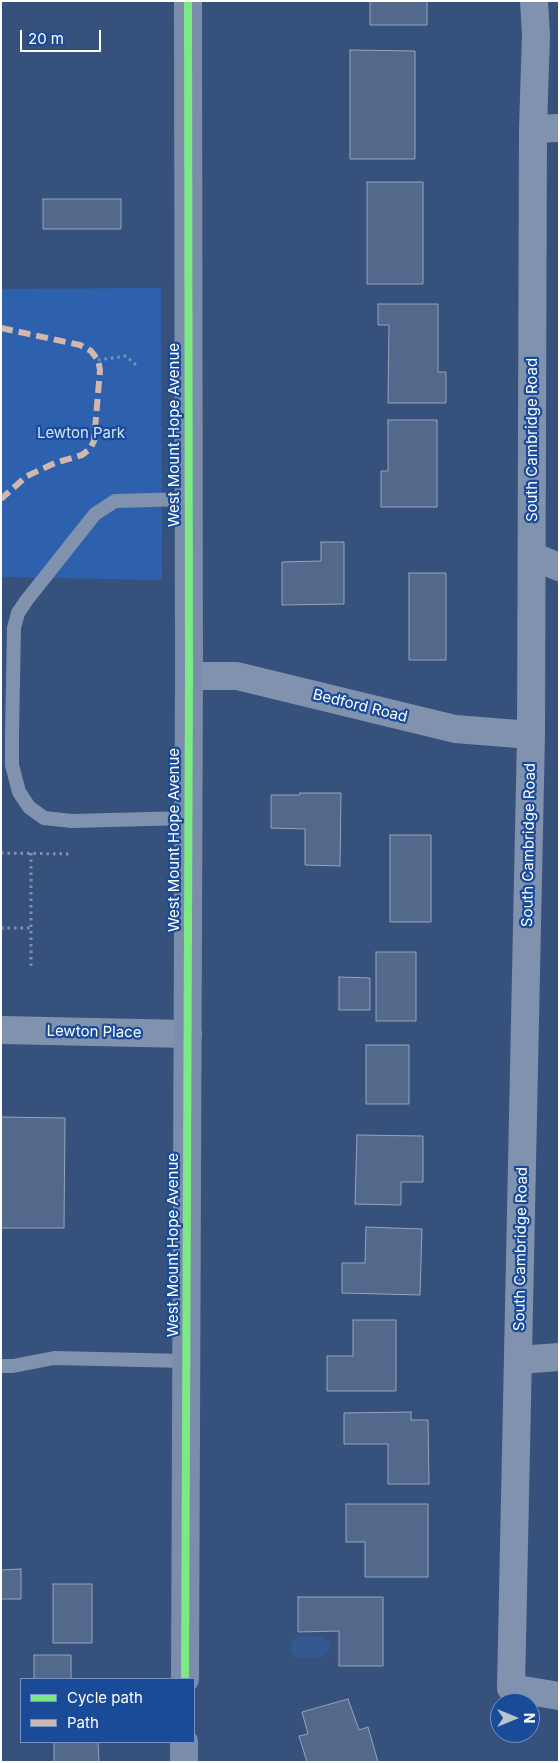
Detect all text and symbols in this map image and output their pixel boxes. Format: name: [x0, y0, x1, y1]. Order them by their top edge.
scale bar: [22, 20, 104, 52]
text: 20 m: [28, 29, 64, 48]
street label: West Mount Hope Avenue: [165, 343, 183, 527]
street label: South Cambridge Road: [523, 358, 541, 522]
park label: Lewton Park: [37, 424, 125, 442]
street label: Bedford Road: [311, 686, 409, 726]
street label: West Mount Hope Avenue: [165, 748, 183, 932]
street label: South Cambridge Road: [519, 763, 539, 927]
street label: Lewton Place: [46, 1022, 142, 1042]
street label: West Mount Hope Avenue: [164, 1153, 182, 1337]
street label: South Cambridge Road: [511, 1167, 531, 1331]
legend: [20, 1678, 195, 1743]
text: Cycle path: [67, 1688, 143, 1707]
north arrow: [490, 1693, 540, 1743]
text: Path: [67, 1713, 99, 1732]
text: N: [521, 1713, 538, 1723]

